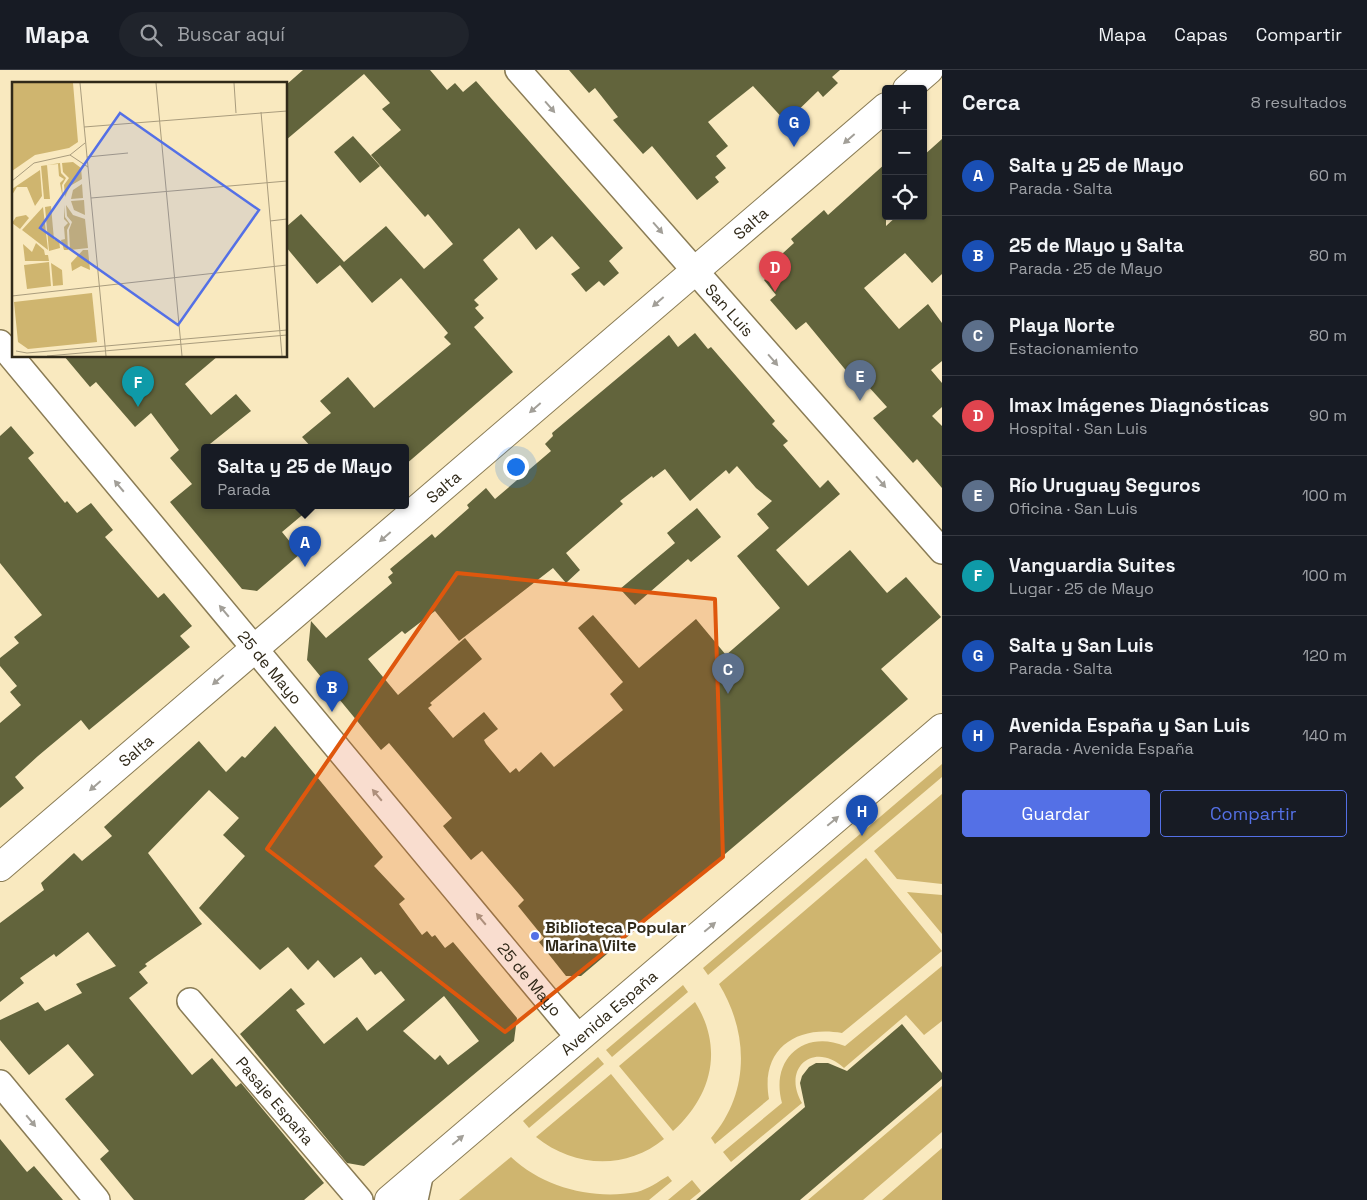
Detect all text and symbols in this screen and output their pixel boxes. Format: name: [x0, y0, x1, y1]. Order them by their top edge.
search box: [119, 12, 469, 57]
text: Mapa: [25, 19, 89, 50]
icon: search: [137, 21, 165, 49]
text: Buscar aquí: [177, 22, 285, 47]
text: Mapa: [1098, 23, 1146, 46]
text: Capas: [1174, 23, 1228, 46]
text: Compartir: [1256, 23, 1342, 46]
inset map: [12, 82, 288, 358]
map controls: [882, 85, 927, 220]
button: +: [882, 85, 927, 130]
text: Cerca: [962, 89, 1020, 116]
text: 8 resultados: [1251, 92, 1347, 113]
one-way arrow: [545, 100, 556, 113]
pin: G: [778, 106, 810, 147]
button: −: [882, 130, 927, 175]
one-way arrow: [843, 133, 855, 145]
text: Salta y 25 de Mayo: [1009, 153, 1184, 178]
text: A: [973, 165, 983, 186]
text: 60 m: [1309, 165, 1347, 186]
button: locate: [882, 175, 927, 220]
text: Parada · Salta: [1009, 178, 1113, 199]
street label: Salta: [729, 202, 772, 244]
one-way arrow: [652, 222, 664, 234]
text: 25 de Mayo y Salta: [1009, 233, 1184, 258]
text: B: [973, 245, 983, 266]
text: 80 m: [1309, 245, 1347, 266]
pin: D: [759, 251, 791, 292]
text: Parada · 25 de Mayo: [1009, 258, 1163, 279]
street label: San Luis: [701, 279, 759, 341]
one-way arrow: [652, 297, 665, 308]
text: Playa Norte: [1009, 313, 1115, 338]
text: C: [973, 325, 983, 346]
text: 80 m: [1309, 325, 1347, 346]
text: Estacionamiento: [1009, 338, 1139, 359]
one-way arrow: [768, 353, 779, 366]
pin: E: [844, 360, 876, 401]
pin: F: [122, 366, 154, 407]
text: Imax Imágenes Diagnósticas: [1009, 393, 1269, 418]
one-way arrow: [529, 402, 541, 414]
text: D: [973, 405, 983, 426]
text: 90 m: [1309, 405, 1347, 426]
text: Hospital · San Luis: [1009, 418, 1147, 439]
popup: [201, 444, 409, 509]
text: Salta y 25 de Mayo: [218, 454, 392, 479]
your location: [503, 454, 529, 480]
street label: Salta: [421, 466, 465, 508]
text: Río Uruguay Seguros: [1009, 473, 1201, 498]
one-way arrow: [875, 475, 887, 487]
text: Parada: [218, 479, 270, 500]
one-way arrow: [114, 480, 125, 493]
text: E: [974, 485, 982, 506]
text: 100 m: [1302, 485, 1347, 506]
text: Oficina · San Luis: [1009, 498, 1138, 519]
pin: A: [289, 526, 321, 567]
one-way arrow: [378, 531, 391, 542]
text: Vanguardia Suites: [1009, 553, 1175, 578]
text: F: [974, 565, 982, 586]
text: 100 m: [1302, 565, 1347, 586]
text: Lugar · 25 de Mayo: [1009, 578, 1154, 599]
one-way arrow: [218, 604, 229, 617]
street label: 25 de Mayo: [233, 626, 307, 708]
text: Salta y San Luis: [1009, 633, 1154, 658]
text: G: [973, 645, 983, 666]
text: 120 m: [1303, 645, 1347, 666]
pin: C: [712, 653, 744, 694]
text: Parada · Salta: [1009, 658, 1113, 679]
pin: B: [316, 671, 348, 712]
one-way arrow: [212, 674, 224, 685]
text: Avenida España y San Luis: [1009, 713, 1250, 738]
text: H: [973, 725, 983, 746]
text: 140 m: [1302, 725, 1347, 746]
street label: Salta: [114, 730, 158, 771]
text: Parada · Avenida España: [1009, 738, 1194, 759]
one-way arrow: [88, 780, 101, 791]
one-way arrow: [371, 788, 382, 801]
button: Guardar: [962, 790, 1150, 837]
button: Compartir: [1160, 790, 1347, 837]
pin: H: [846, 795, 878, 836]
one-way arrow: [827, 815, 839, 827]
one-way arrow: [475, 914, 487, 926]
place label: Biblioteca Popular Marina Vilte: [545, 917, 686, 956]
one-way arrow: [703, 921, 716, 932]
marker: Biblioteca Popular Marina Vilte: [529, 930, 541, 942]
street label: 25 de Mayo: [493, 938, 567, 1020]
street label: Avenida España: [556, 965, 662, 1060]
street label: Pasaje España: [231, 1052, 319, 1149]
one-way arrow: [26, 1114, 37, 1127]
one-way arrow: [452, 1135, 465, 1146]

